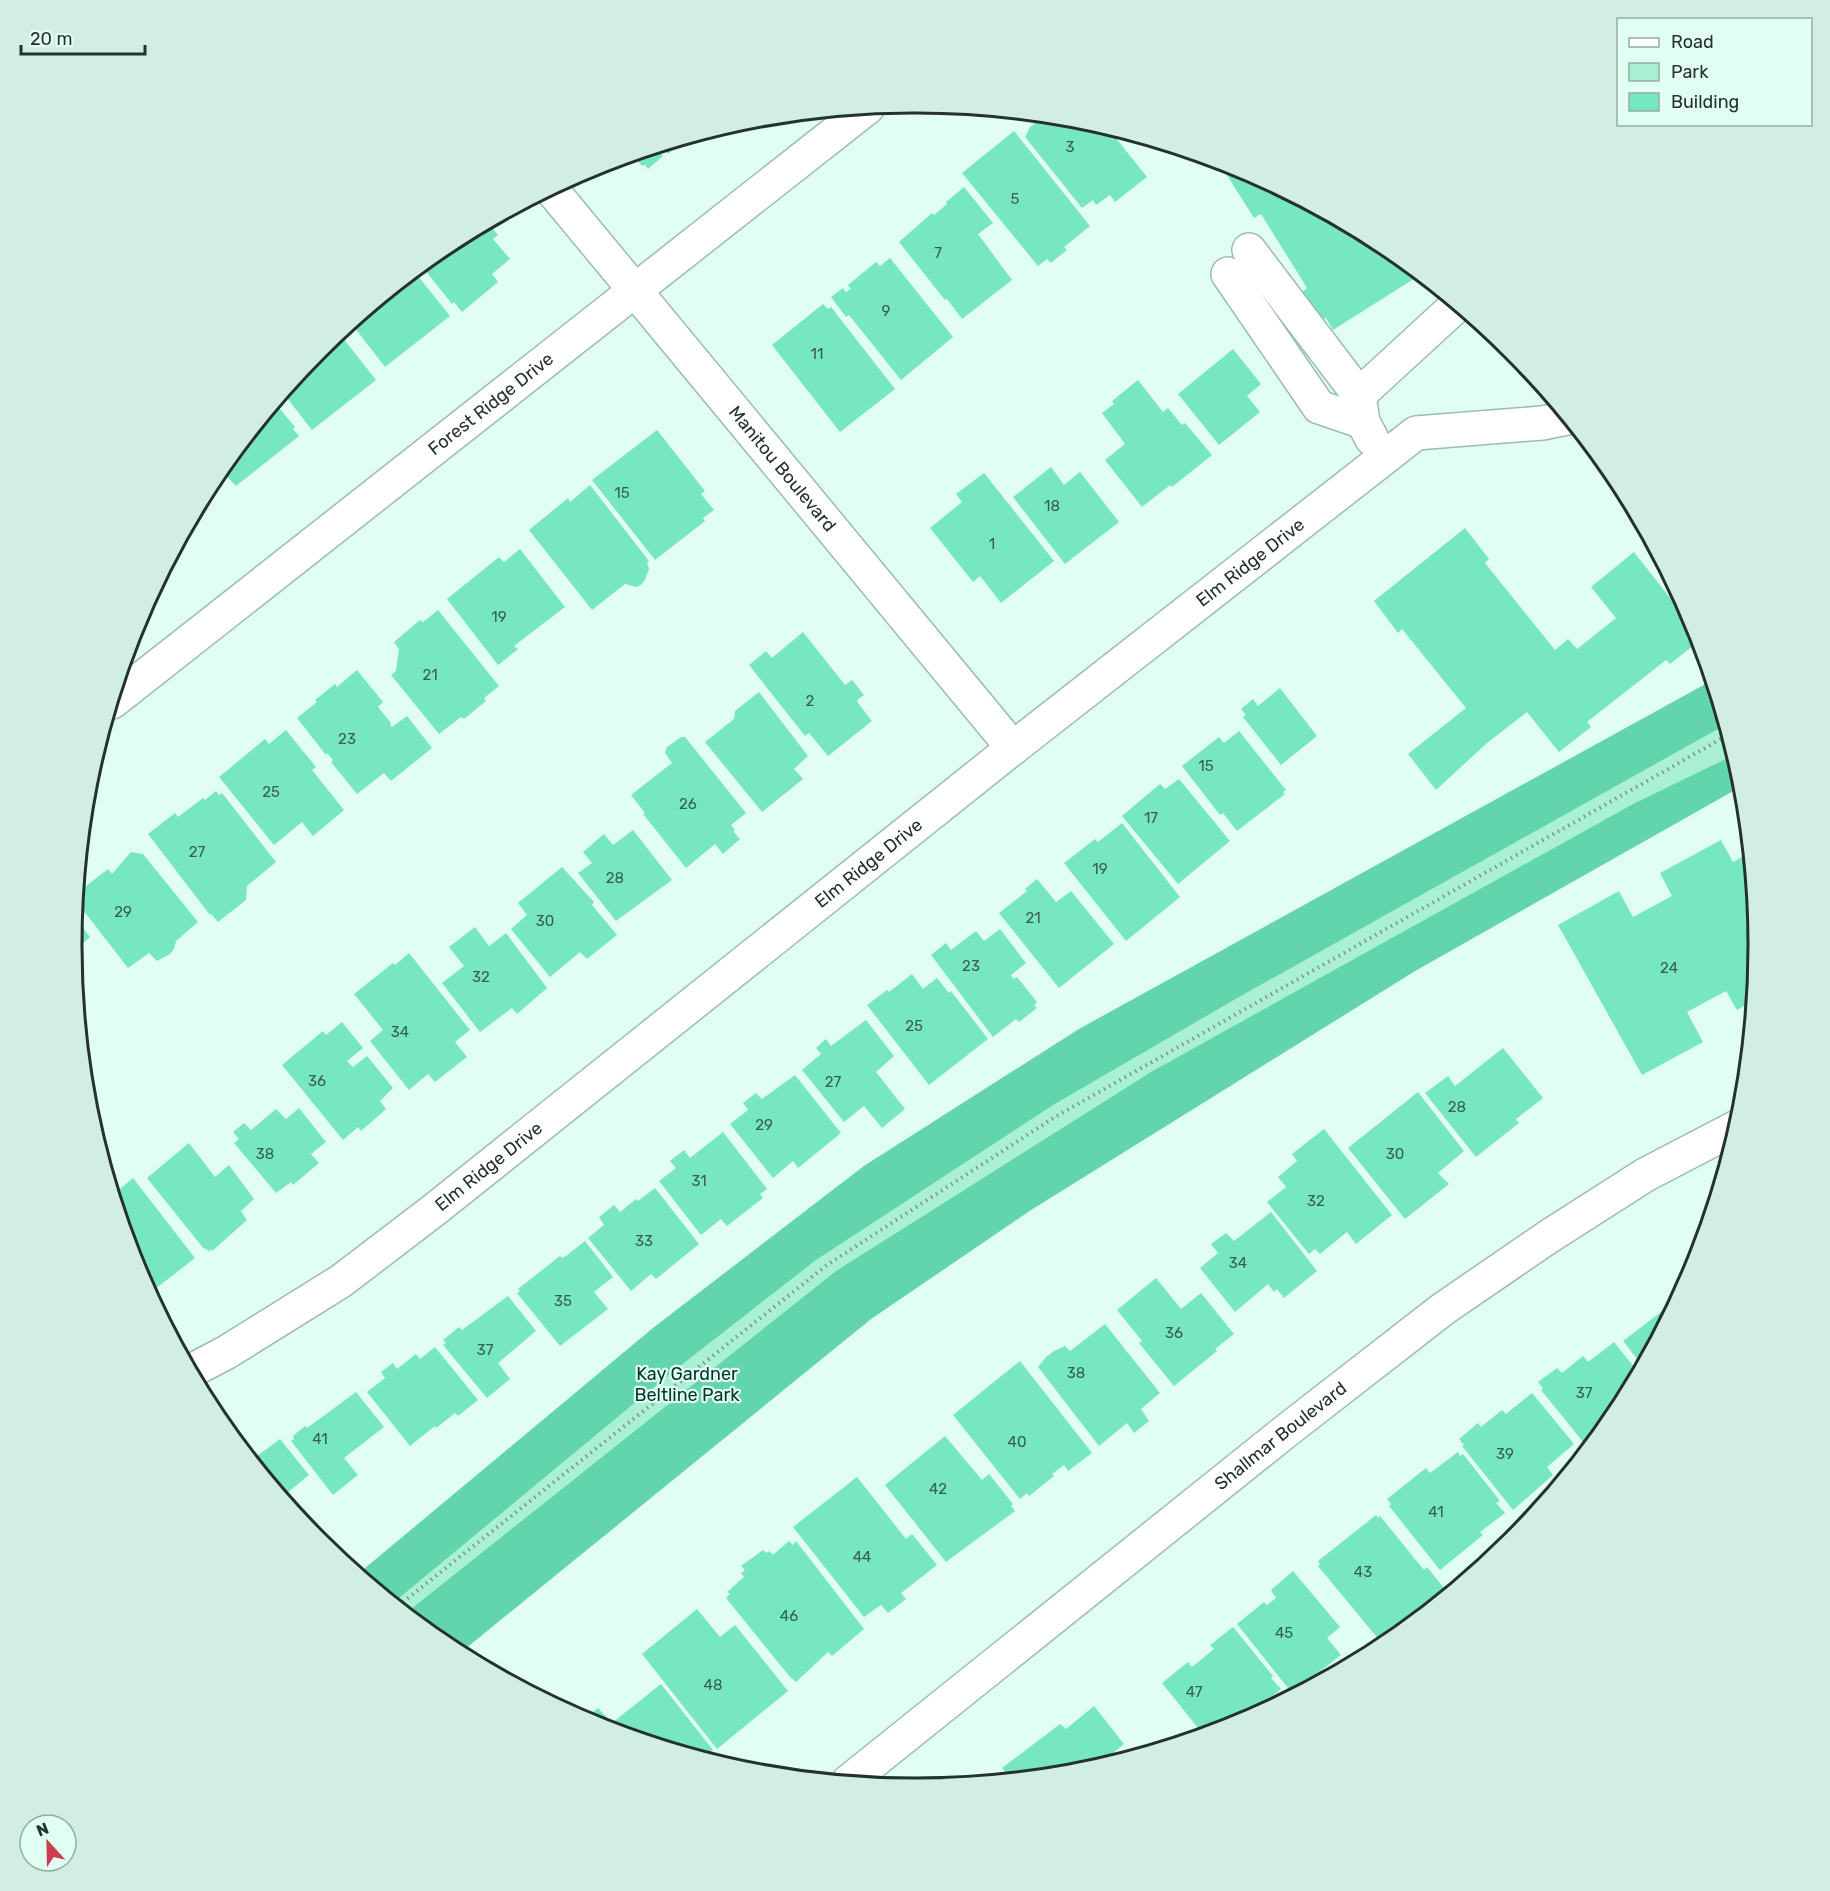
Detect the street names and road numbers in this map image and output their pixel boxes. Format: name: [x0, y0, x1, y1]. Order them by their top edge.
street label: Forest Ridge Drive: [424, 348, 558, 460]
street label: Manitou Boulevard: [724, 401, 841, 536]
street label: Elm Ridge Drive: [1192, 513, 1309, 612]
street label: Elm Ridge Drive: [810, 814, 927, 913]
street label: Elm Ridge Drive: [431, 1117, 547, 1216]
street label: Shallmar Boulevard: [1210, 1377, 1351, 1495]

